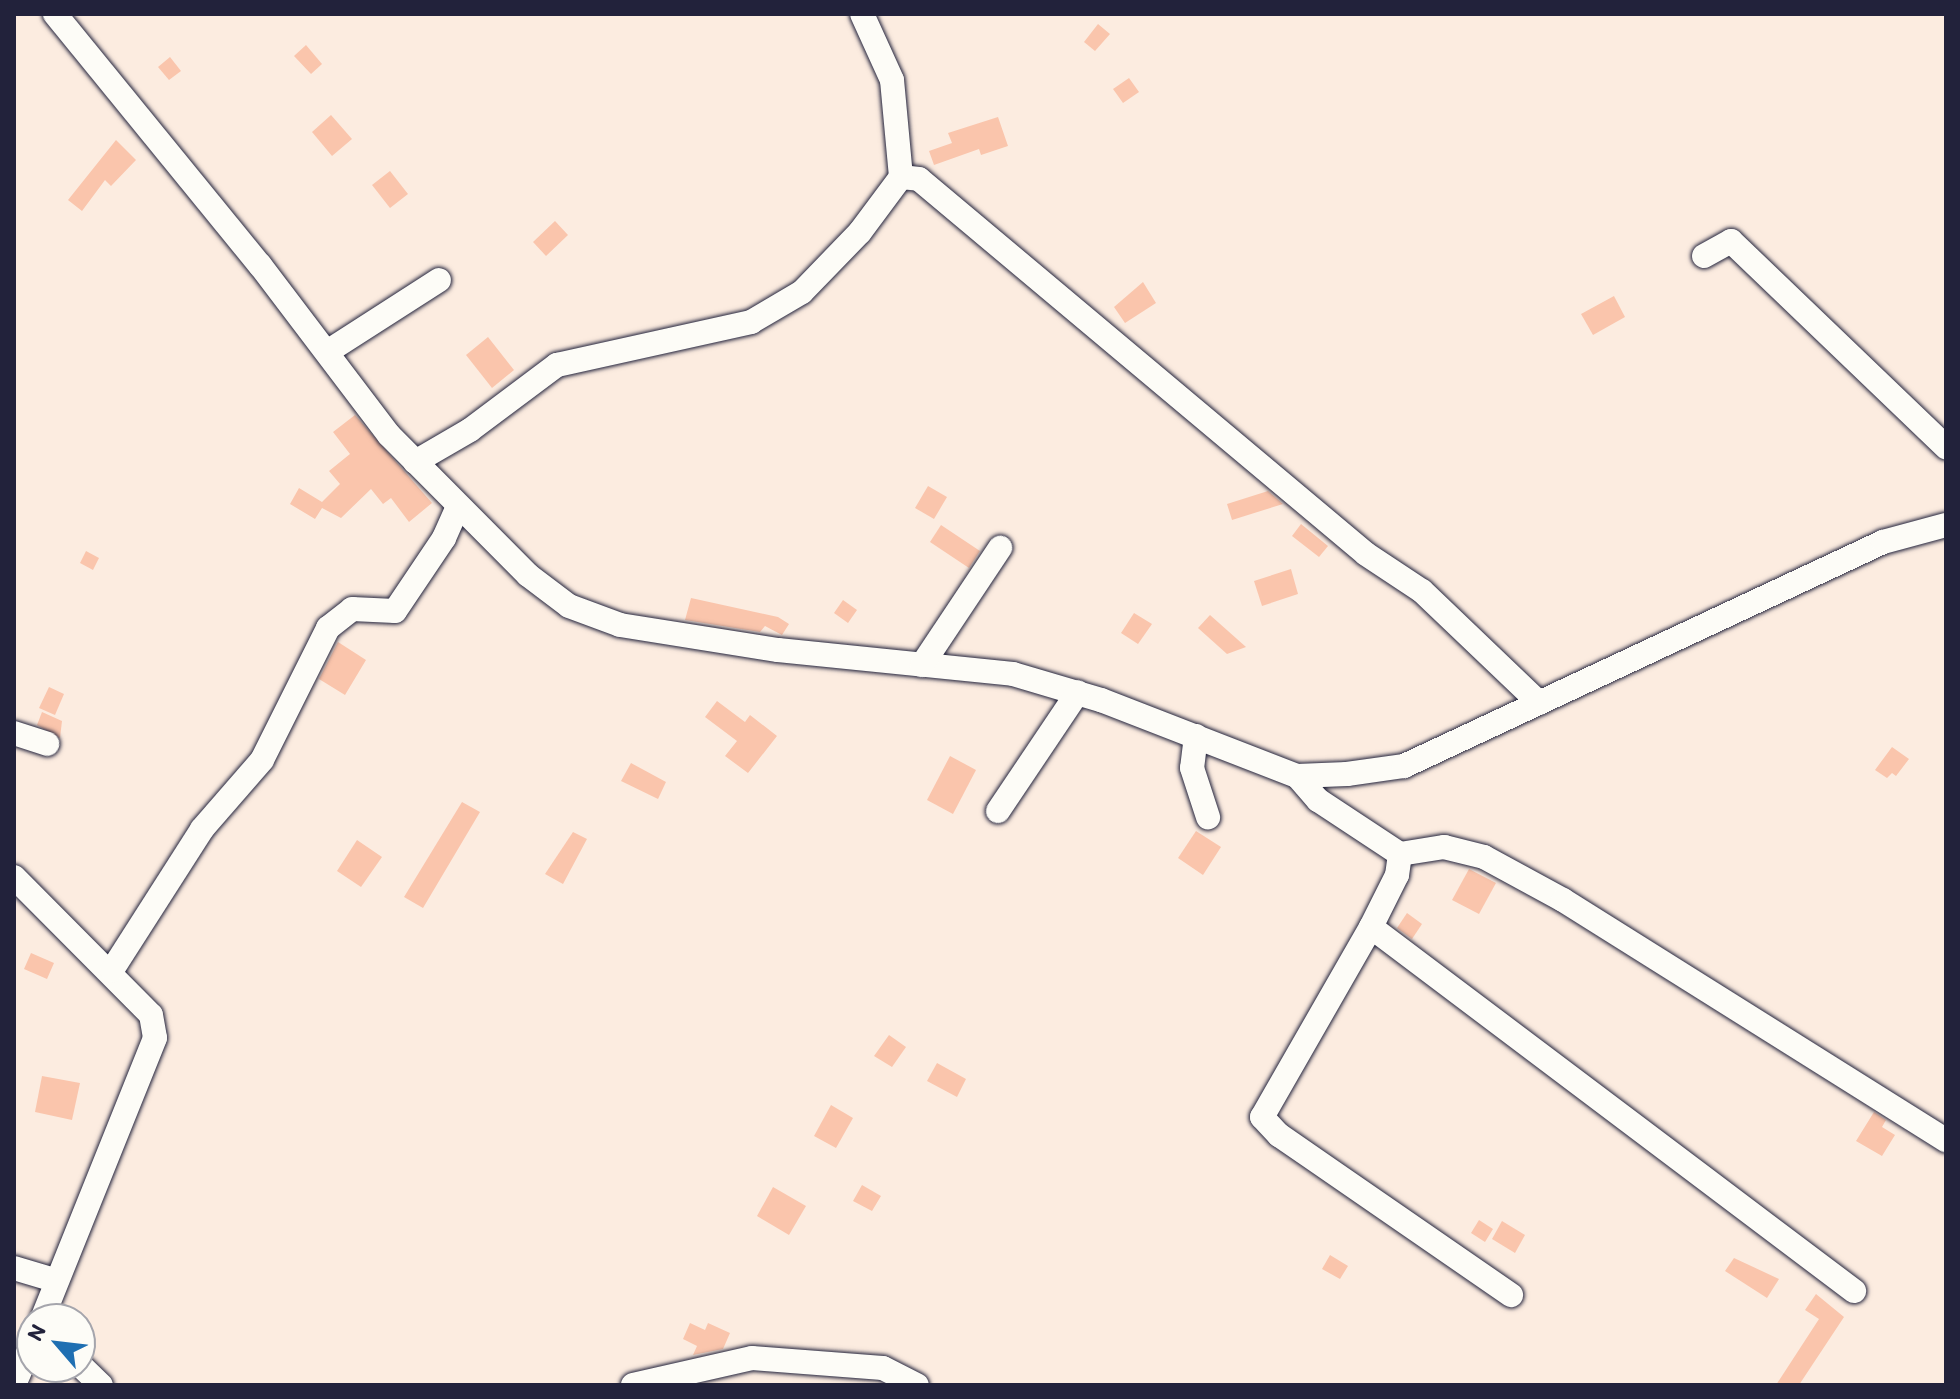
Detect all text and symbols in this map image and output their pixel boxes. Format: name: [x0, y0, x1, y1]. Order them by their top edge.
north arrow: [16, 1303, 96, 1383]
text: N: [21, 1320, 52, 1345]

